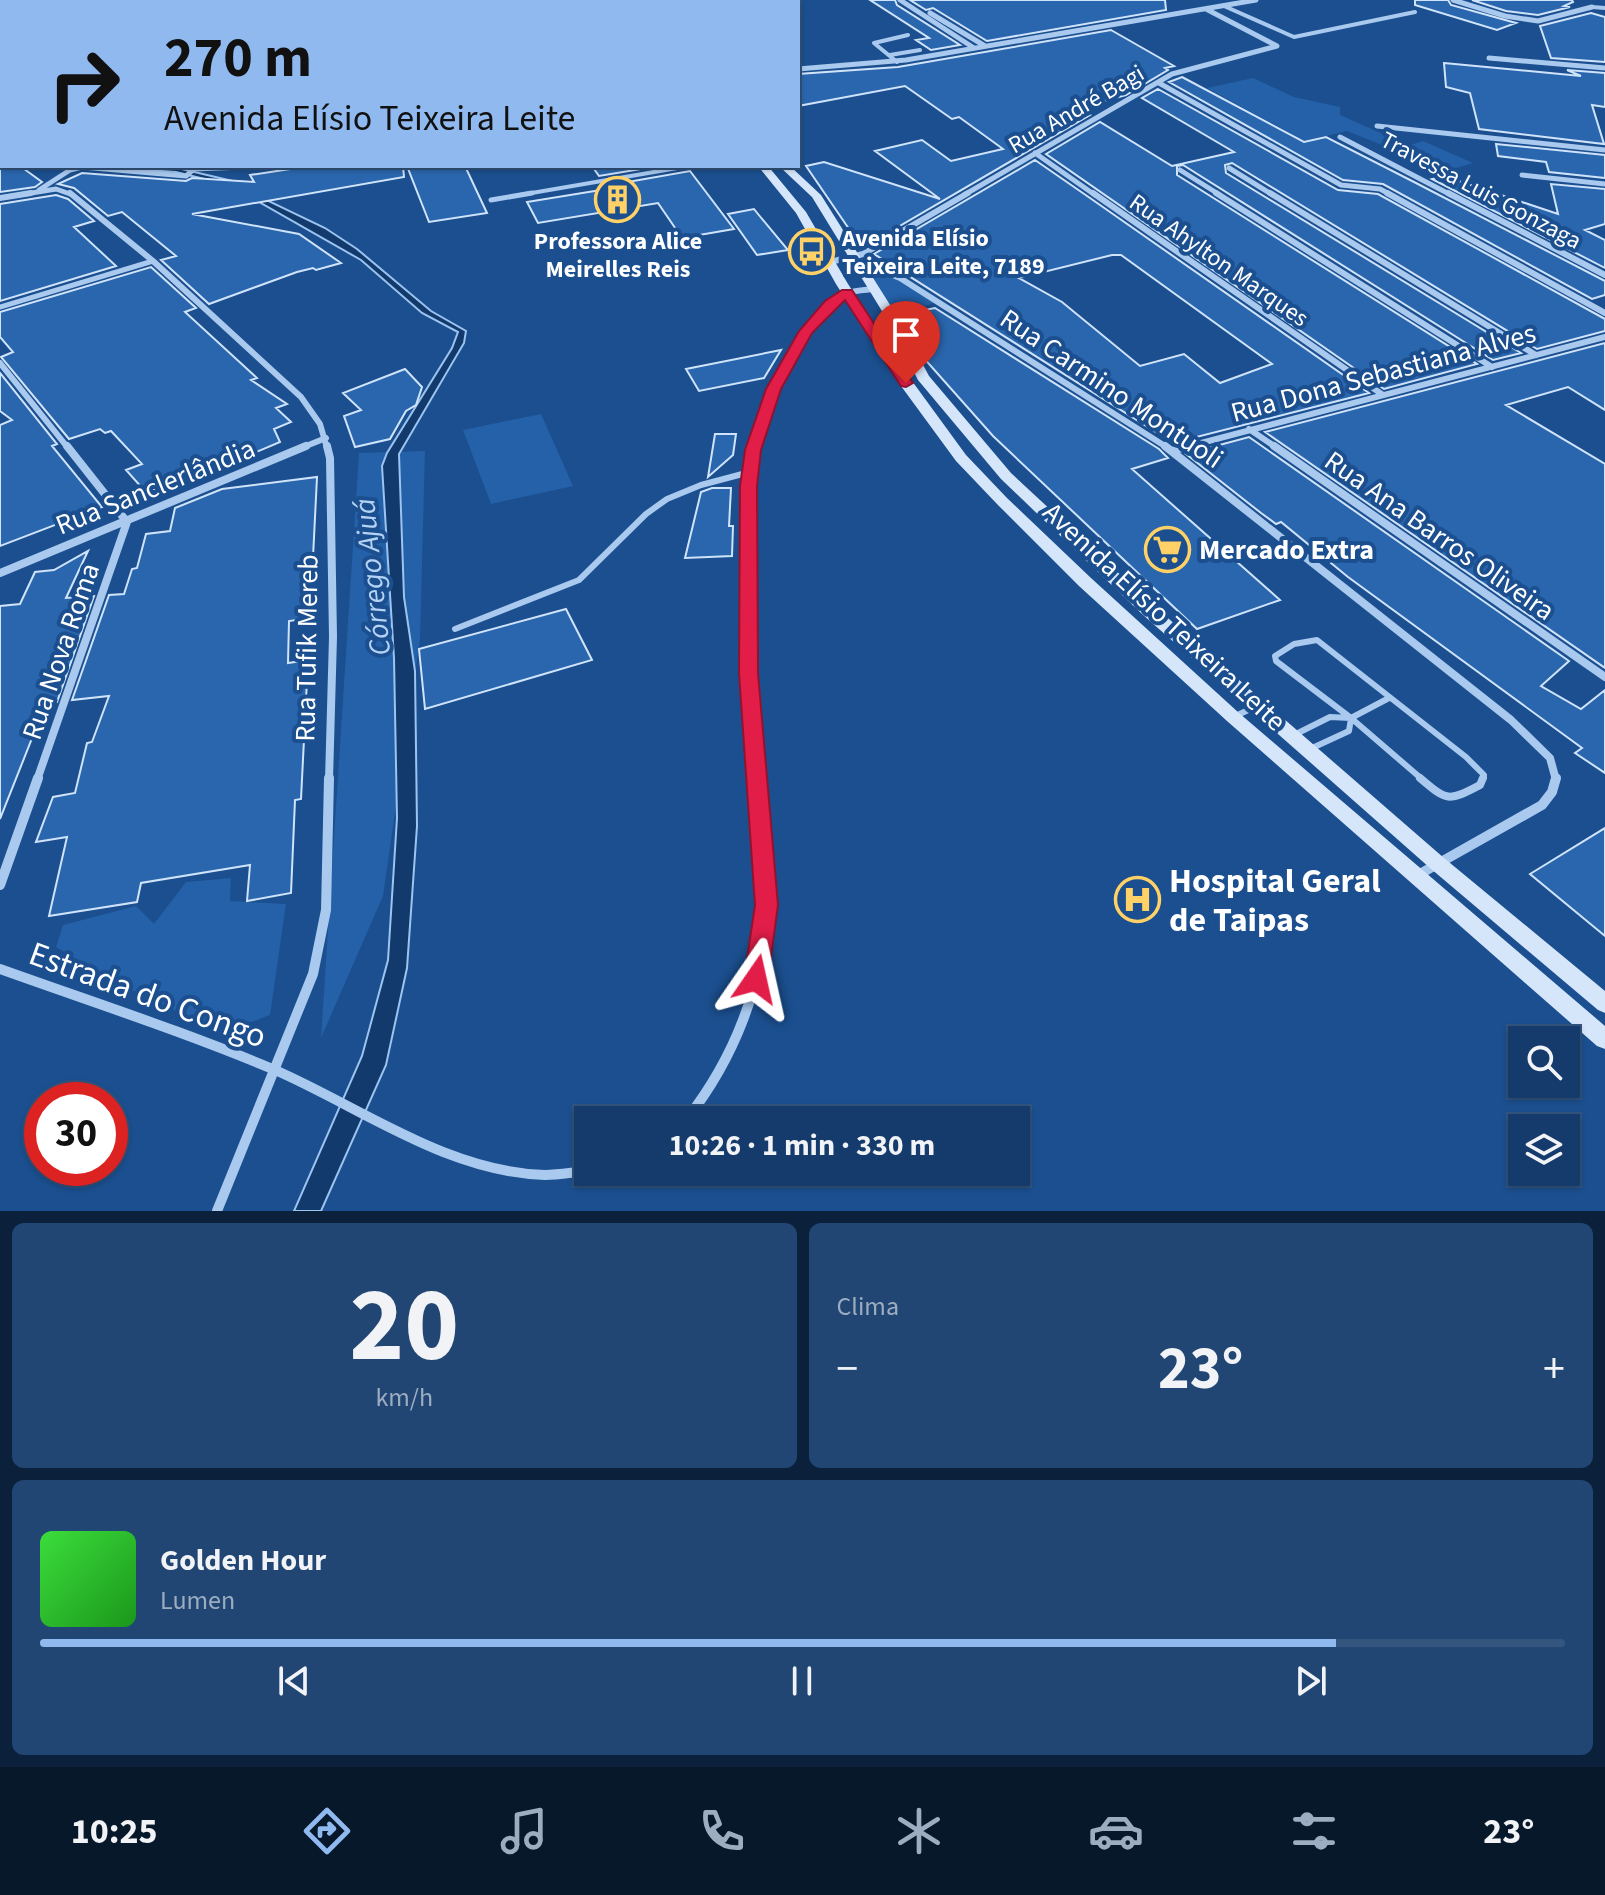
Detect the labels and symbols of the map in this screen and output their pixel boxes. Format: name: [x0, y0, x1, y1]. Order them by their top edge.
street label: Rua André Bagi: [1002, 56, 1151, 163]
street label: Travessa Luis Gonzaga: [1374, 123, 1588, 258]
building icon: Professora Alice Meirelles Reis: [594, 175, 642, 223]
street label: Rua Ahylton Marques: [1122, 185, 1315, 335]
place label: Avenida Elísio Teixeira Leite, 7189: [841, 221, 1045, 284]
place label: Professora Alice Meirelles Reis: [534, 224, 702, 287]
bus stop icon: Avenida Elísio Teixeira Leite, 7189: [787, 228, 835, 276]
street label: Rua Carmino Montuoli: [992, 299, 1231, 479]
pin: [872, 301, 940, 383]
street label: Rua Dona Sebastiana Alves: [1226, 313, 1540, 433]
street label: Rua Sanclerlândia: [50, 429, 261, 545]
street label: Rua Ana Barros Oliveira: [1316, 441, 1563, 630]
street label: Avenida Elísio Teixeira Leite: [1034, 493, 1295, 740]
water label: Córrego Ajuá: [343, 496, 402, 658]
supermarket icon: Mercado Extra: [1144, 525, 1192, 573]
place label: Mercado Extra: [1199, 530, 1374, 570]
street label: Rua Tufik Mereb: [285, 554, 329, 742]
street label: Rua Nova Roma: [12, 558, 110, 745]
place label: Hospital Geral de Taipas: [1169, 857, 1381, 945]
hospital icon: Hospital Geral de Taipas: [1114, 876, 1162, 924]
street label: Estrada do Congo: [22, 930, 273, 1061]
position arrow: [714, 937, 798, 1021]
speed limit sign: 30: [24, 1082, 128, 1186]

